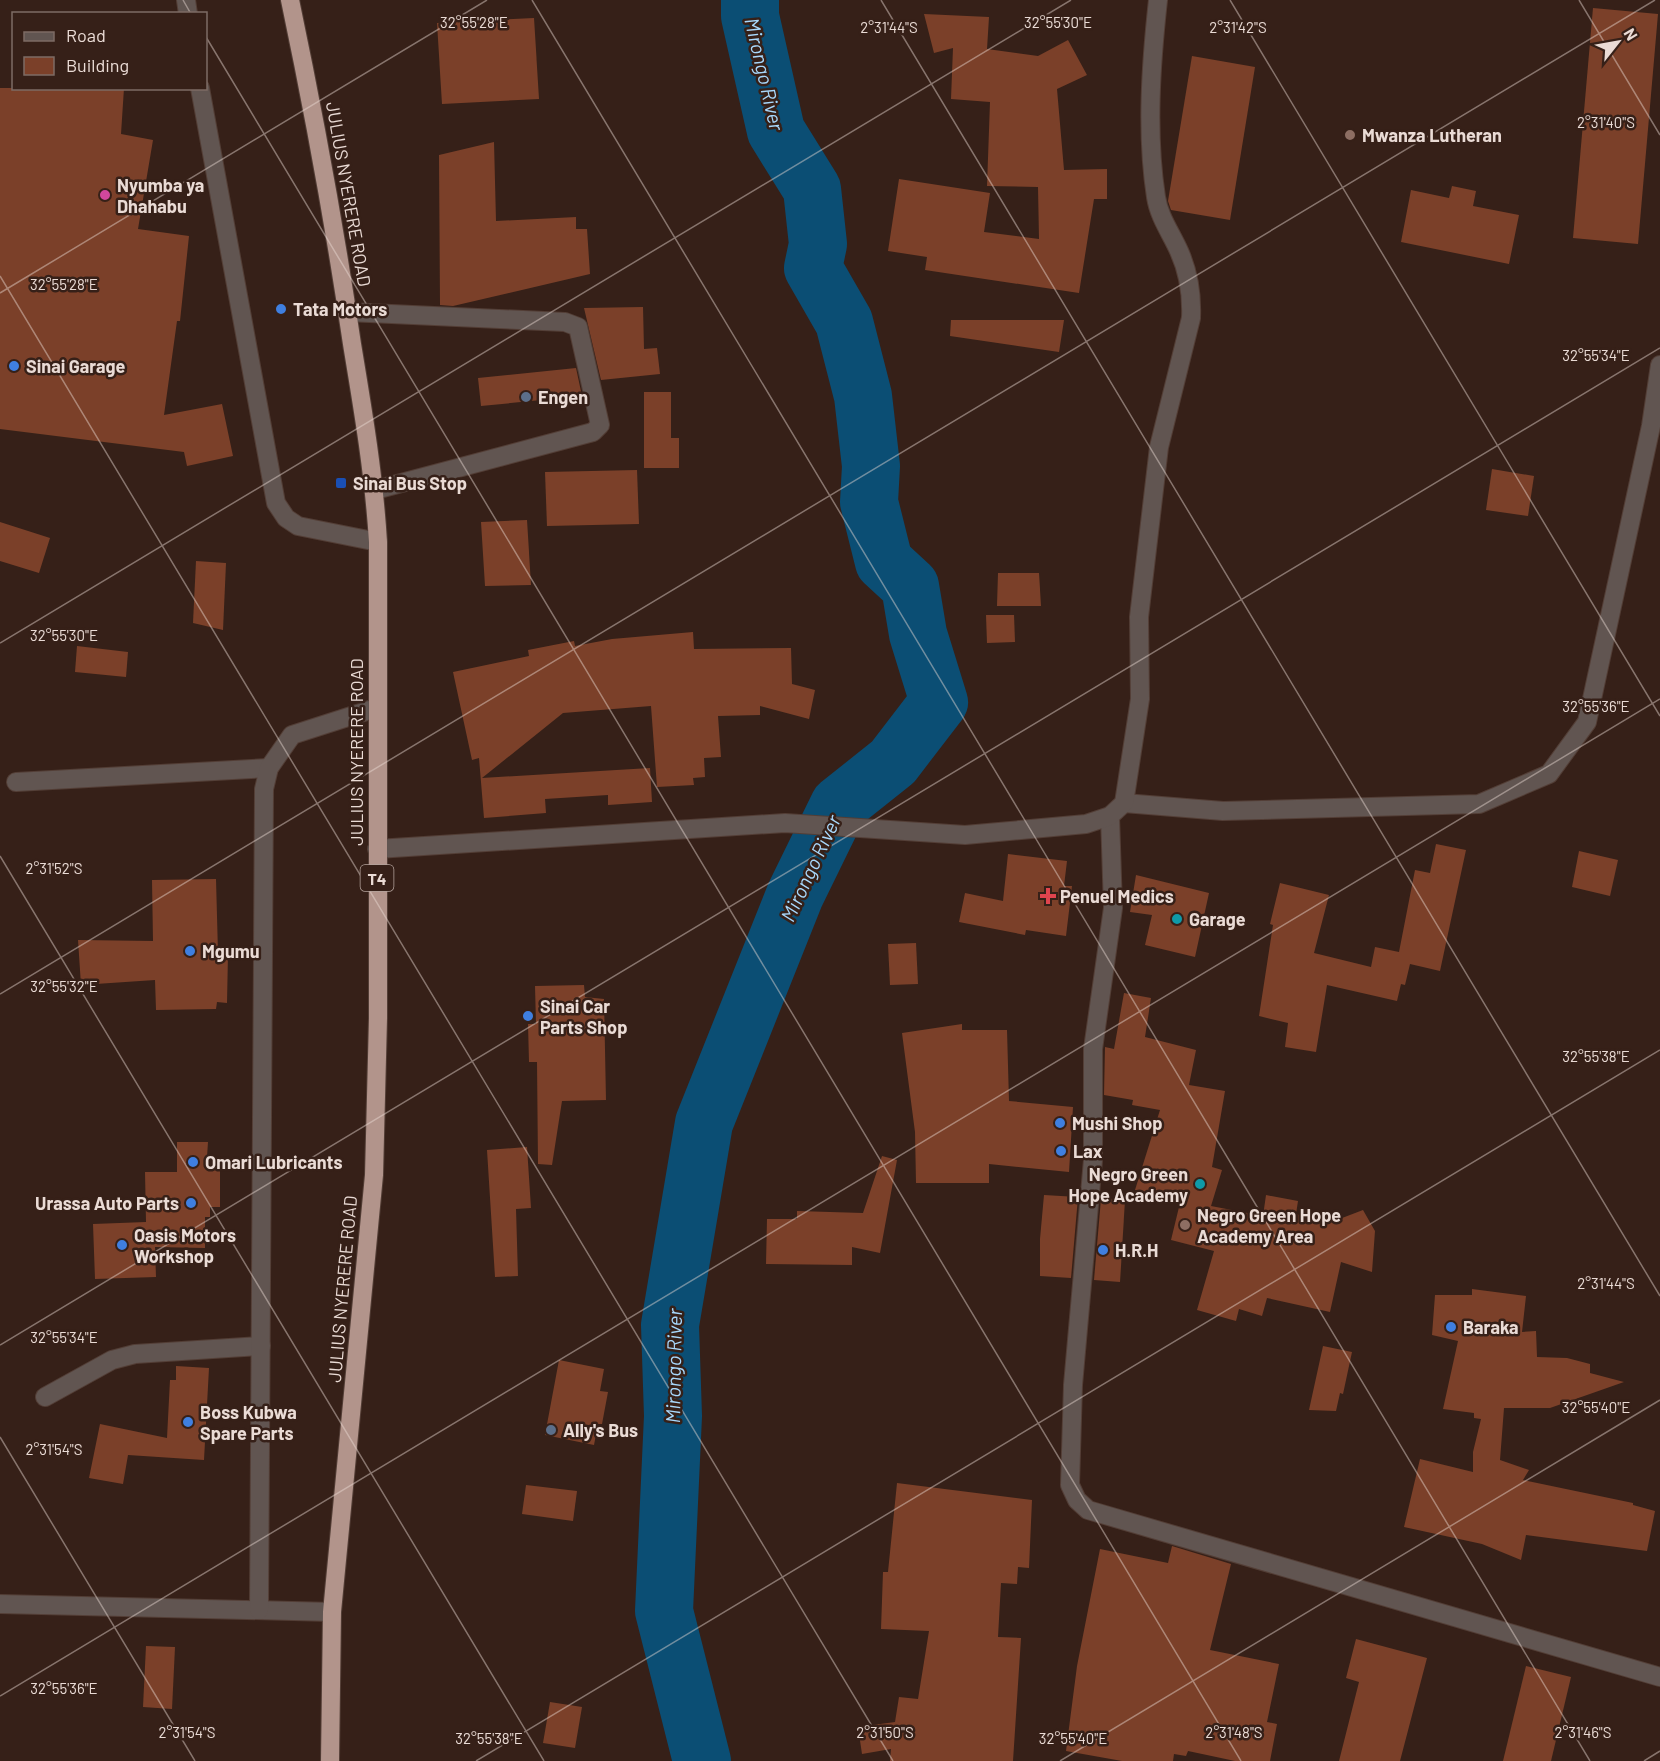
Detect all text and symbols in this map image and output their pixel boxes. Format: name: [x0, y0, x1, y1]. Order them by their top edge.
legend: [12, 12, 207, 90]
north arrow: [1588, 12, 1648, 72]
text: 32°55'28"E: [440, 13, 508, 31]
text: 32°55'30"E: [1024, 13, 1092, 31]
water label: Mirongo River: [740, 15, 790, 134]
text: 2°31'44"S: [860, 18, 918, 36]
text: 2°31'42"S: [1209, 18, 1267, 36]
text: Road: [66, 24, 106, 46]
text: N: [1620, 25, 1642, 43]
text: Building: [66, 54, 129, 76]
street label: JULIUS NYERERE ROAD: [322, 100, 376, 288]
text: 2°31'40"S: [1577, 113, 1635, 131]
place label: Mwanza Lutheran: [1362, 124, 1502, 146]
marker: Mwanza Lutheran: [1343, 128, 1357, 142]
place label: Nyumba ya Dhahabu: [117, 174, 204, 217]
marker: Nyumba ya Dhahabu: [98, 188, 112, 202]
text: 32°55'28"E: [30, 275, 98, 293]
place label: Tata Motors: [293, 298, 387, 320]
marker: Tata Motors: [274, 302, 288, 316]
text: 32°55'34"E: [1562, 346, 1630, 364]
place label: Sinai Garage: [26, 355, 126, 377]
marker: Sinai Garage: [7, 359, 21, 373]
place label: Engen: [538, 386, 588, 408]
marker: Engen: [519, 390, 533, 404]
place label: Sinai Bus Stop: [353, 472, 467, 494]
marker: Sinai Bus Stop: [334, 476, 348, 490]
text: 32°55'30"E: [30, 626, 98, 644]
street label: JULIUS NYERERE ROAD: [345, 658, 367, 846]
text: 32°55'36"E: [1562, 697, 1630, 715]
water label: Mirongo River: [775, 810, 846, 925]
text: 2°31'52"S: [25, 859, 83, 877]
road number: T4: [360, 865, 394, 891]
place label: Penuel Medics: [1060, 885, 1174, 907]
marker: Penuel Medics: [1041, 889, 1055, 903]
place label: Garage: [1189, 908, 1246, 930]
marker: Garage: [1170, 912, 1184, 926]
place label: Mgumu: [202, 940, 260, 962]
marker: Mgumu: [183, 944, 197, 958]
text: 32°55'32"E: [30, 977, 98, 995]
place label: Sinai Car Parts Shop: [540, 995, 627, 1038]
marker: Sinai Car Parts Shop: [521, 1009, 535, 1023]
text: 32°55'38"E: [1562, 1047, 1630, 1065]
place label: Mushi Shop: [1072, 1112, 1163, 1134]
marker: Mushi Shop: [1053, 1116, 1067, 1130]
place label: Lax: [1073, 1140, 1103, 1162]
marker: Lax: [1054, 1144, 1068, 1158]
place label: Omari Lubricants: [205, 1151, 342, 1173]
marker: Omari Lubricants: [186, 1155, 200, 1169]
place label: Negro Green Hope Academy: [1068, 1163, 1188, 1206]
marker: Negro Green Hope Academy: [1193, 1177, 1207, 1191]
place label: Urassa Auto Parts: [35, 1192, 179, 1214]
street label: JULIUS NYERERE ROAD: [323, 1195, 361, 1383]
marker: Urassa Auto Parts: [184, 1196, 198, 1210]
place label: Negro Green Hope Academy Area: [1197, 1204, 1341, 1247]
marker: Negro Green Hope Academy Area: [1178, 1218, 1192, 1232]
place label: Oasis Motors Workshop: [134, 1224, 236, 1267]
marker: Oasis Motors Workshop: [115, 1238, 129, 1252]
place label: H.R.H: [1115, 1239, 1158, 1261]
marker: H.R.H: [1096, 1243, 1110, 1257]
text: 2°31'44"S: [1577, 1274, 1635, 1292]
water label: Mirongo River: [660, 1307, 686, 1424]
place label: Baraka: [1463, 1316, 1519, 1338]
marker: Baraka: [1444, 1320, 1458, 1334]
text: 32°55'34"E: [30, 1328, 98, 1346]
text: 32°55'40"E: [1562, 1398, 1630, 1416]
place label: Boss Kubwa Spare Parts: [200, 1401, 297, 1444]
marker: Boss Kubwa Spare Parts: [181, 1415, 195, 1429]
place label: Ally's Bus: [563, 1419, 638, 1441]
marker: Ally's Bus: [544, 1423, 558, 1437]
text: 2°31'54"S: [25, 1440, 83, 1458]
text: 32°55'36"E: [30, 1679, 98, 1697]
text: 2°31'54"S: [158, 1723, 216, 1741]
text: 2°31'50"S: [856, 1723, 914, 1741]
text: 2°31'48"S: [1205, 1723, 1263, 1741]
text: 2°31'46"S: [1554, 1723, 1612, 1741]
text: 32°55'38"E: [455, 1729, 523, 1747]
text: 32°55'40"E: [1039, 1729, 1107, 1747]

